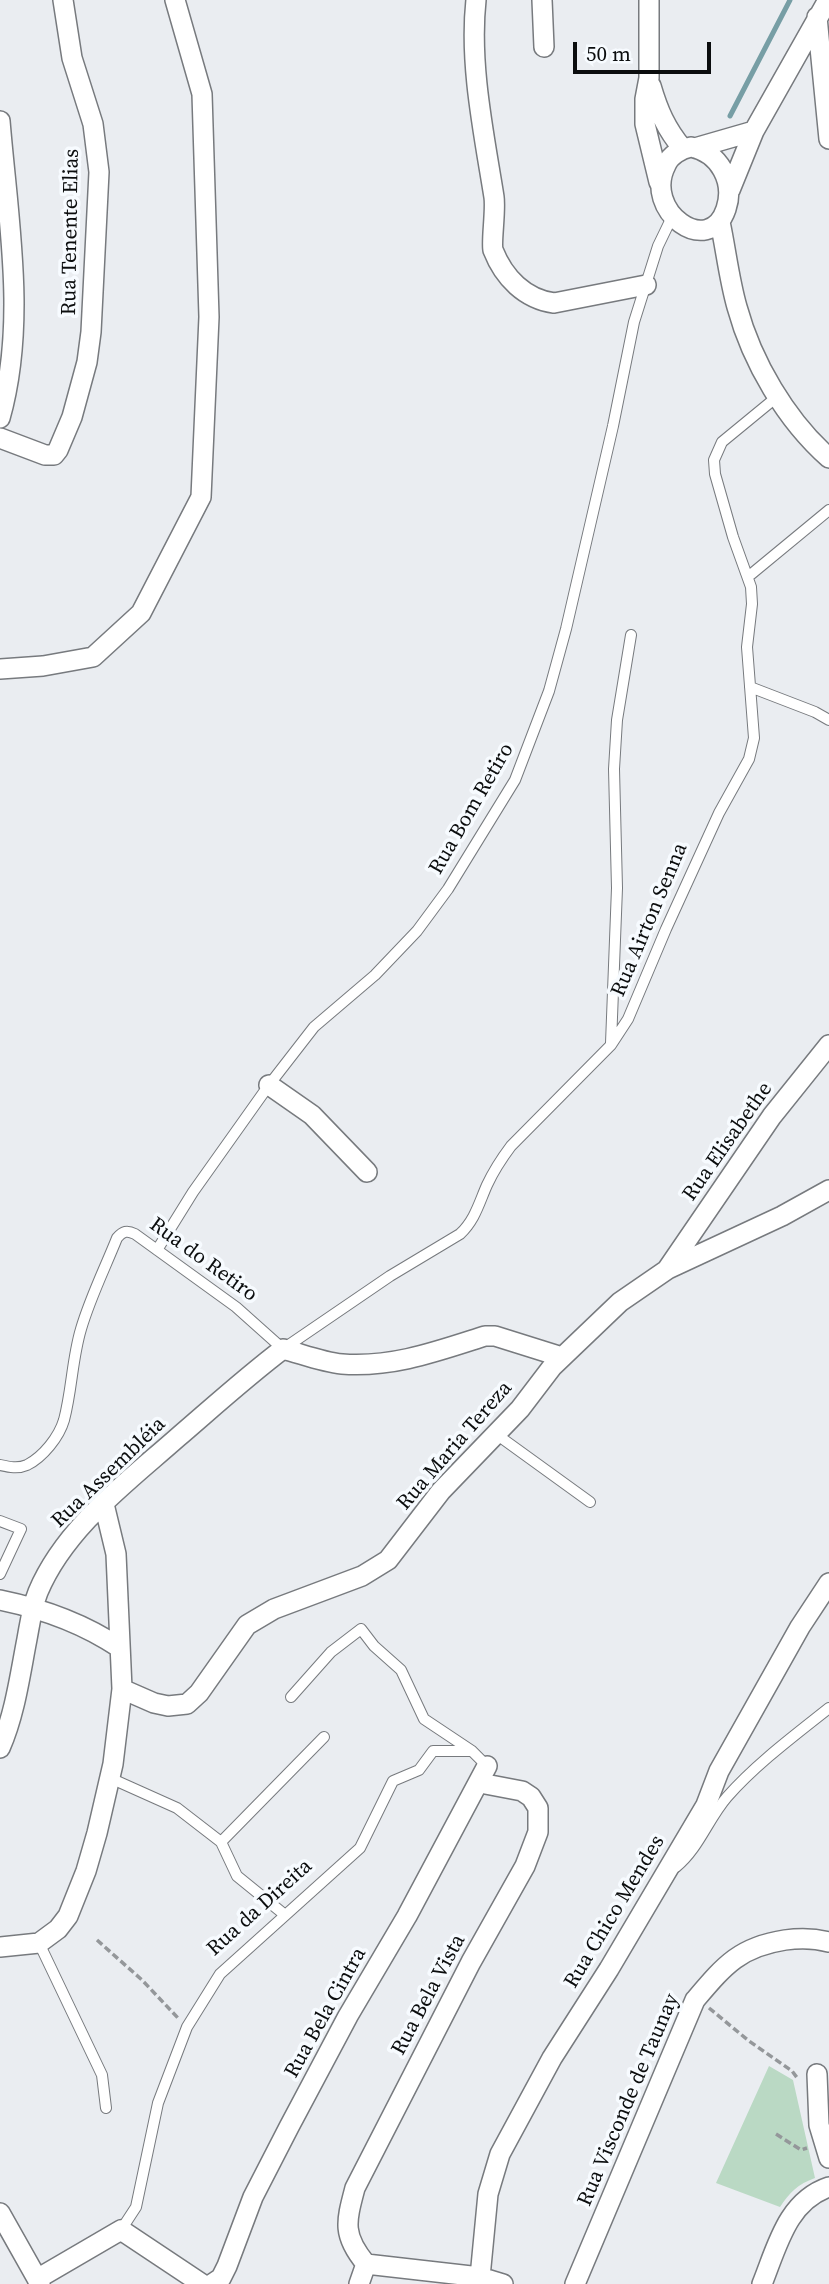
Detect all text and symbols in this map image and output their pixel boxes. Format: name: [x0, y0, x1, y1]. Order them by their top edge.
scale bar: [577, 28, 715, 72]
text: 50 m: [586, 39, 631, 68]
street label: Rua Tenente Elias: [57, 148, 85, 316]
street label: Rua Bom Retiro: [424, 739, 520, 879]
street label: Rua Airton Senna: [606, 839, 694, 1001]
street label: Rua Elisabethe: [678, 1078, 778, 1206]
street label: Rua do Retiro: [144, 1212, 262, 1308]
street label: Rua Maria Tereza: [392, 1376, 518, 1516]
street label: Rua Assembléia: [47, 1412, 171, 1534]
street label: Rua Chico Mendes: [559, 1831, 671, 1993]
street label: Rua da Direita: [202, 1854, 318, 1962]
street label: Rua Bela Vista: [387, 1930, 471, 2060]
street label: Rua Bela Cintra: [280, 1944, 372, 2082]
street label: Rua Visconde de Taunay: [573, 1990, 685, 2210]

